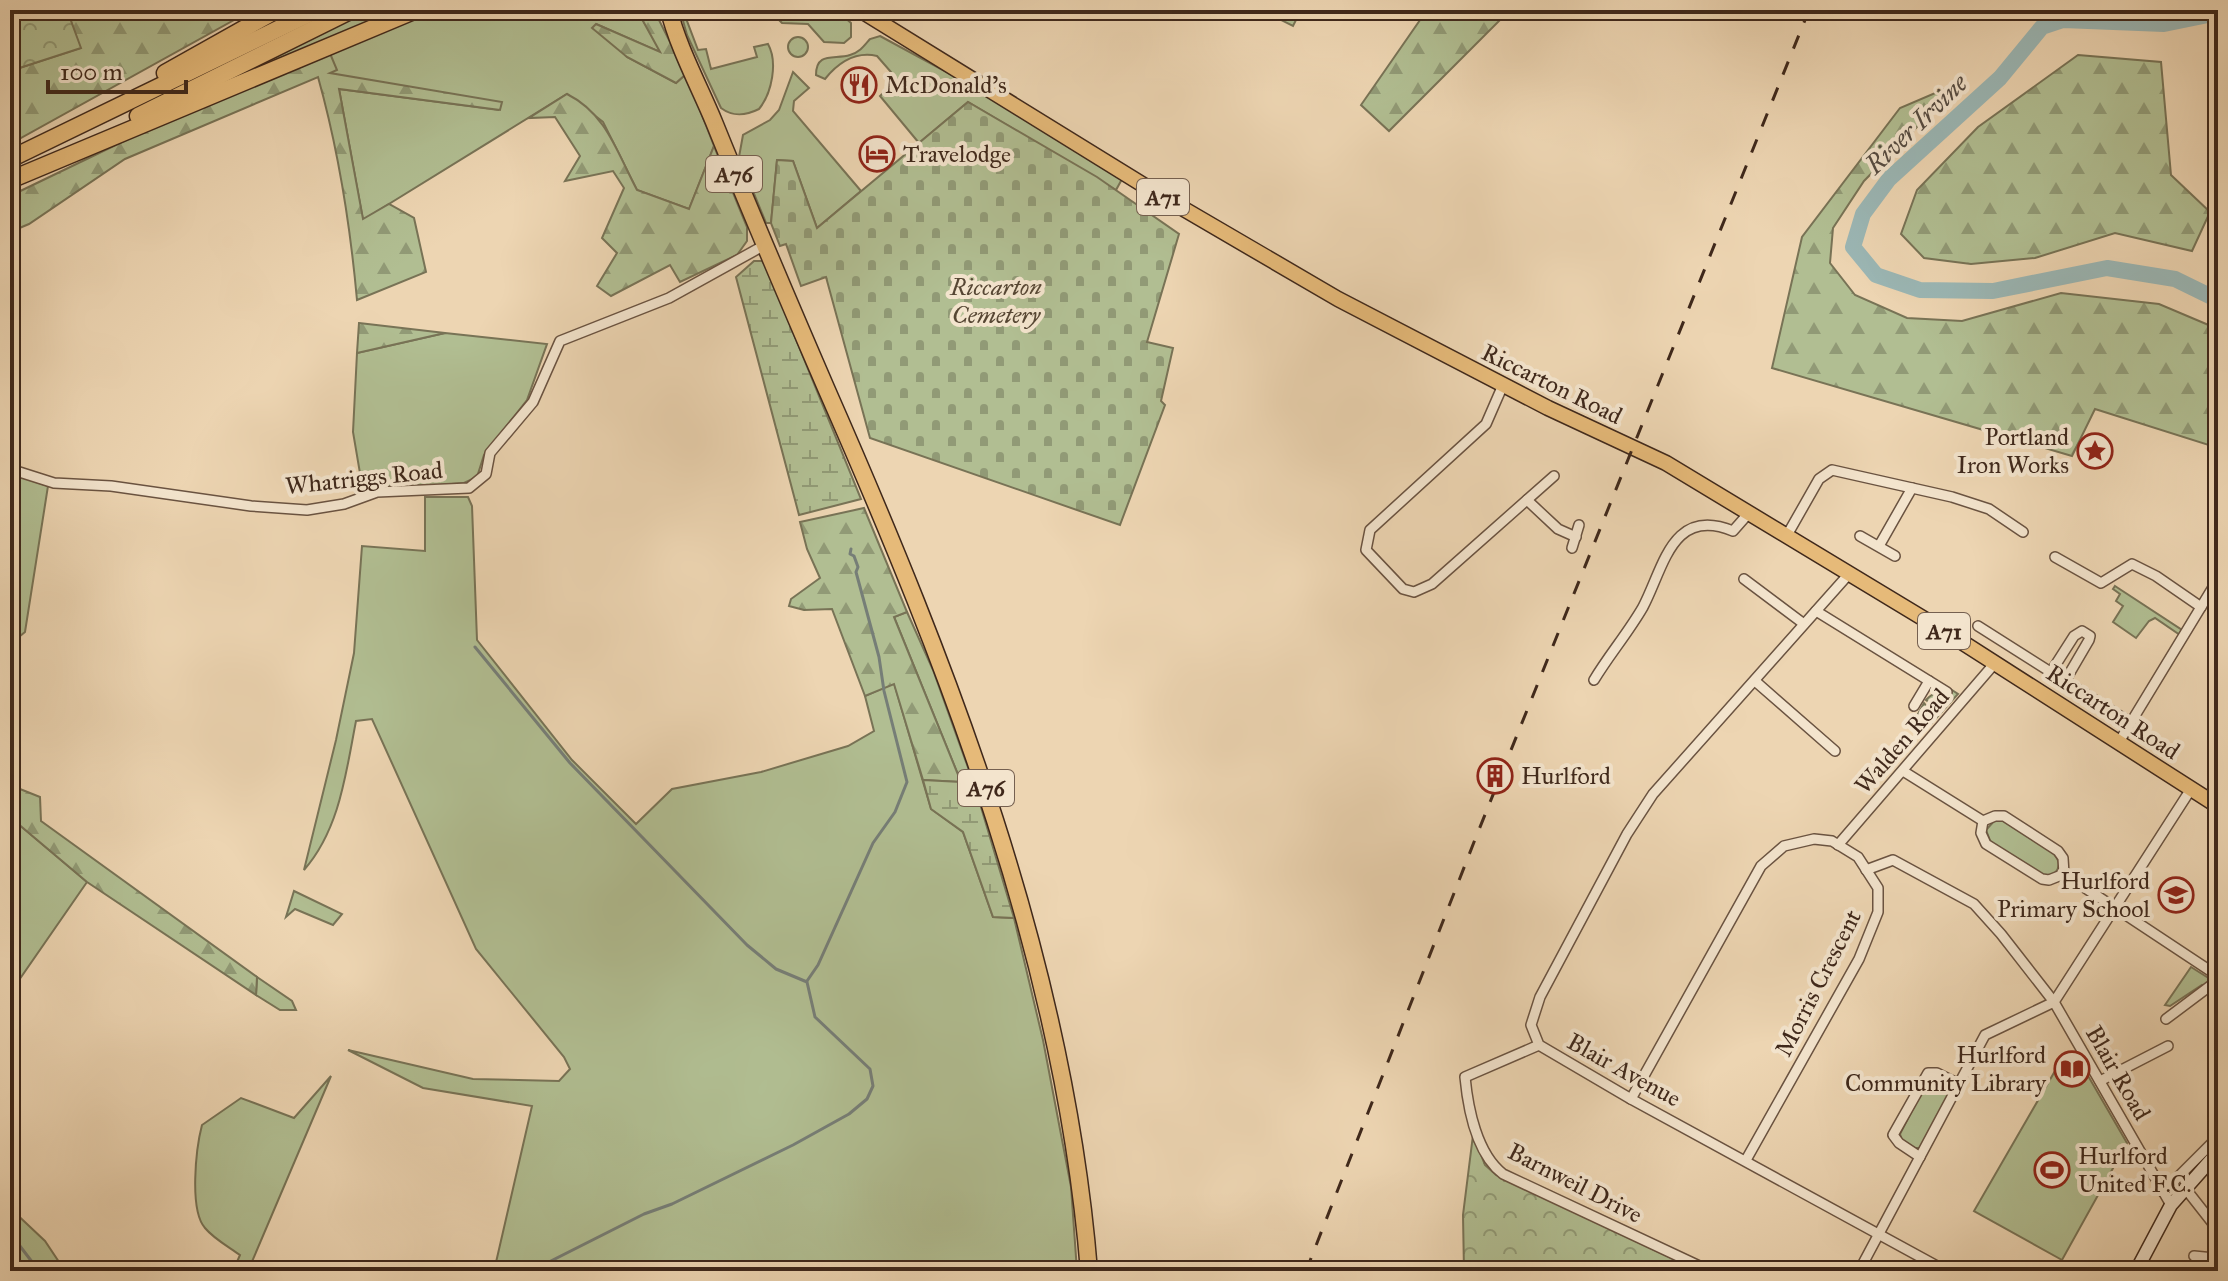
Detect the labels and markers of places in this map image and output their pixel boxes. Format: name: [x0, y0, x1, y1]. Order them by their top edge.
restaurant icon: McDonald's: [840, 66, 878, 104]
place label: McDonald's: [885, 70, 1007, 100]
hotel icon: Travelodge: [858, 135, 896, 173]
place label: Travelodge: [903, 139, 1011, 169]
place label: Portland Iron Works: [1957, 422, 2069, 480]
place icon: Portland Iron Works: [2076, 432, 2114, 470]
building icon: Hurlford: [1476, 757, 1514, 795]
place label: Hurlford: [1521, 761, 1611, 791]
place label: Hurlford Primary School: [1997, 866, 2151, 924]
school or university icon: Hurlford Primary School: [2157, 876, 2195, 914]
place label: Hurlford Community Library: [1845, 1040, 2047, 1098]
library icon: Hurlford Community Library: [2053, 1050, 2091, 1088]
place label: Hurlford United F.C.: [2078, 1141, 2192, 1199]
sports icon: Hurlford United F.C.: [2033, 1151, 2071, 1189]

